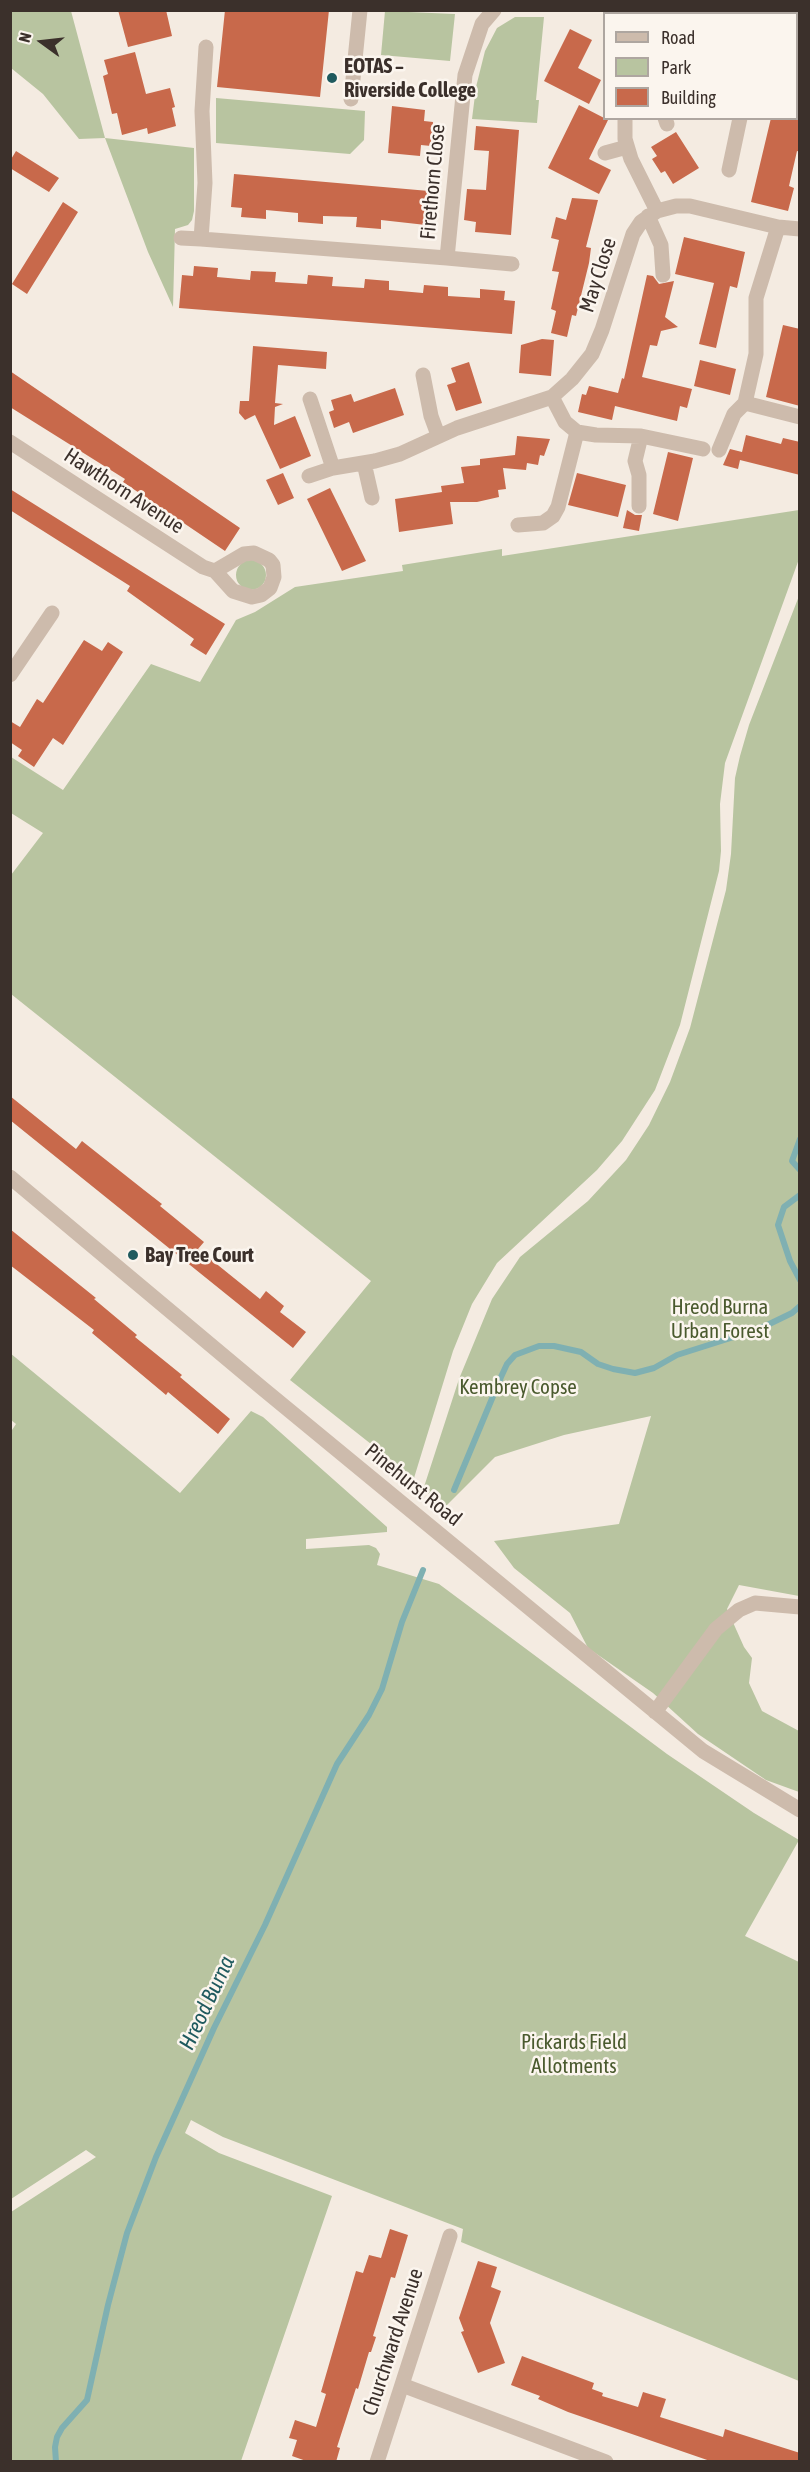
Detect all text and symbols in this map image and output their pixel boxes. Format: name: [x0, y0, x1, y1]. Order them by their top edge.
north arrow: [12, 12, 72, 72]
legend: [603, 12, 798, 120]
text: Road: [661, 27, 695, 48]
text: N: [15, 30, 35, 44]
place label: EOTAS – Riverside College: [344, 53, 476, 103]
text: Park: [661, 57, 691, 78]
marker: EOTAS – Riverside College: [325, 71, 339, 85]
text: Building: [661, 87, 716, 108]
street label: Firethorn Close: [415, 123, 451, 241]
street label: May Close: [574, 234, 622, 316]
street label: Hawthorn Avenue: [59, 443, 189, 539]
place label: Bay Tree Court: [145, 1242, 254, 1268]
marker: Bay Tree Court: [126, 1248, 140, 1262]
park label: Hreod Burna Urban Forest: [671, 1294, 769, 1344]
park label: Kembrey Copse: [459, 1374, 577, 1400]
street label: Pinehurst Road: [359, 1438, 467, 1532]
water label: Hreod Burna: [174, 1952, 240, 2054]
park label: Pickards Field Allotments: [521, 2029, 627, 2079]
street label: Churchward Avenue: [357, 2265, 429, 2419]

